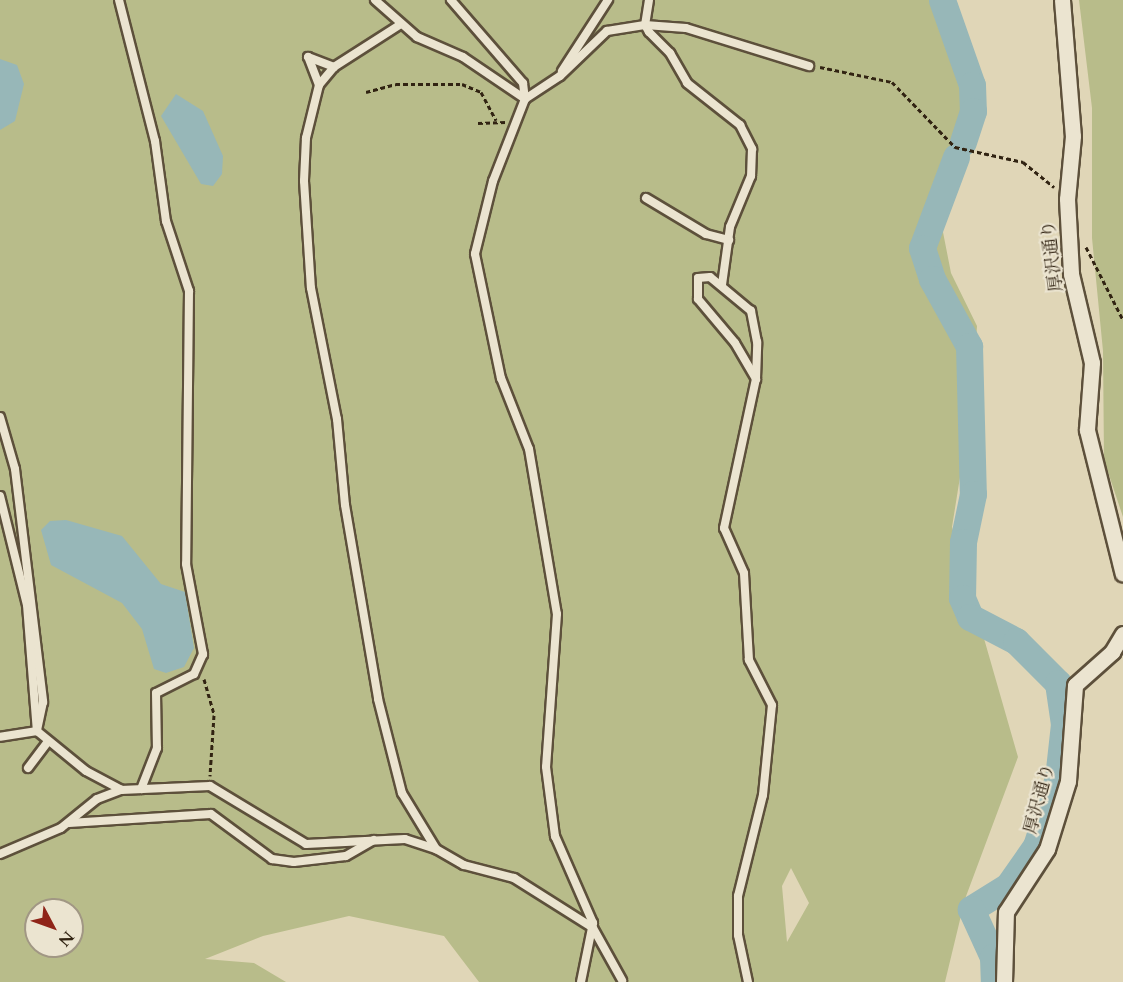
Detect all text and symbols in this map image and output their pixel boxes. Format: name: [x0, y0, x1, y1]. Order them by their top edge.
street label: 厚沢通り: [1038, 219, 1068, 293]
street label: 厚沢通り: [1020, 761, 1060, 837]
north arrow: [24, 898, 84, 958]
text: N: [53, 926, 79, 951]

